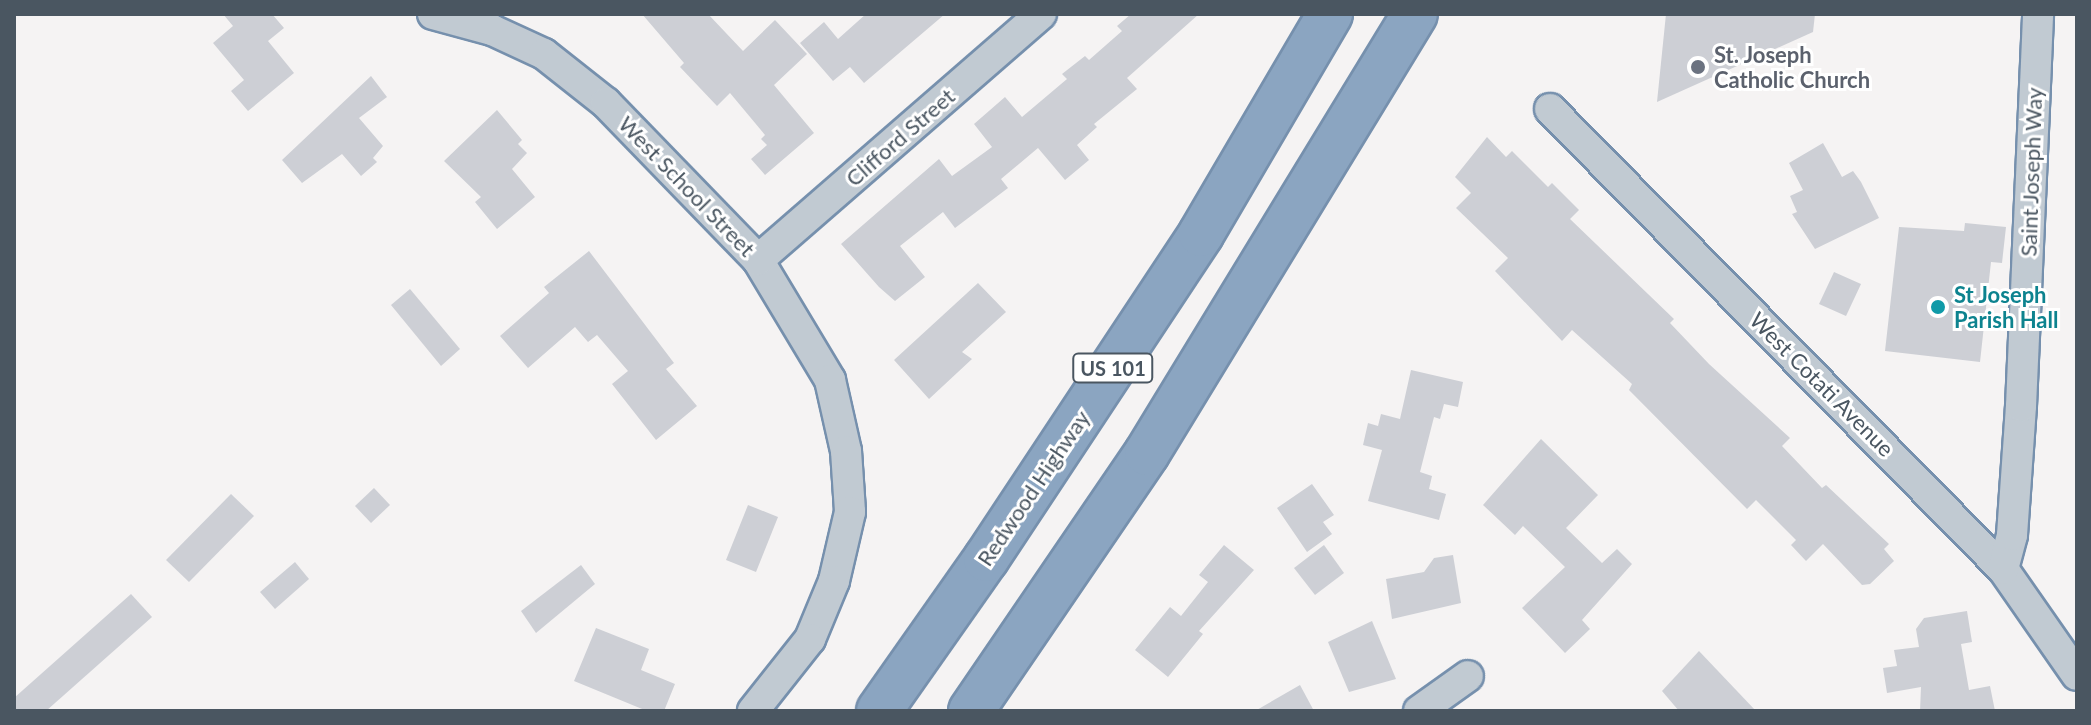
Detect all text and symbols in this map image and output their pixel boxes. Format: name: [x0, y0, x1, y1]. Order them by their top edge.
place label: St. Joseph Catholic Church: [1714, 41, 1870, 92]
marker: St. Joseph Catholic Church: [1689, 58, 1707, 76]
street label: Clifford Street: [840, 83, 960, 191]
street label: Saint Joseph Way: [2015, 87, 2047, 257]
street label: West School Street: [613, 110, 761, 262]
place label: St Joseph Parish Hall: [1954, 281, 2058, 332]
marker: St Joseph Parish Hall: [1929, 298, 1947, 316]
street label: West Cotati Avenue: [1744, 306, 1900, 462]
road number: US 101: [1071, 352, 1155, 384]
street label: Redwood Highway: [971, 405, 1095, 571]

